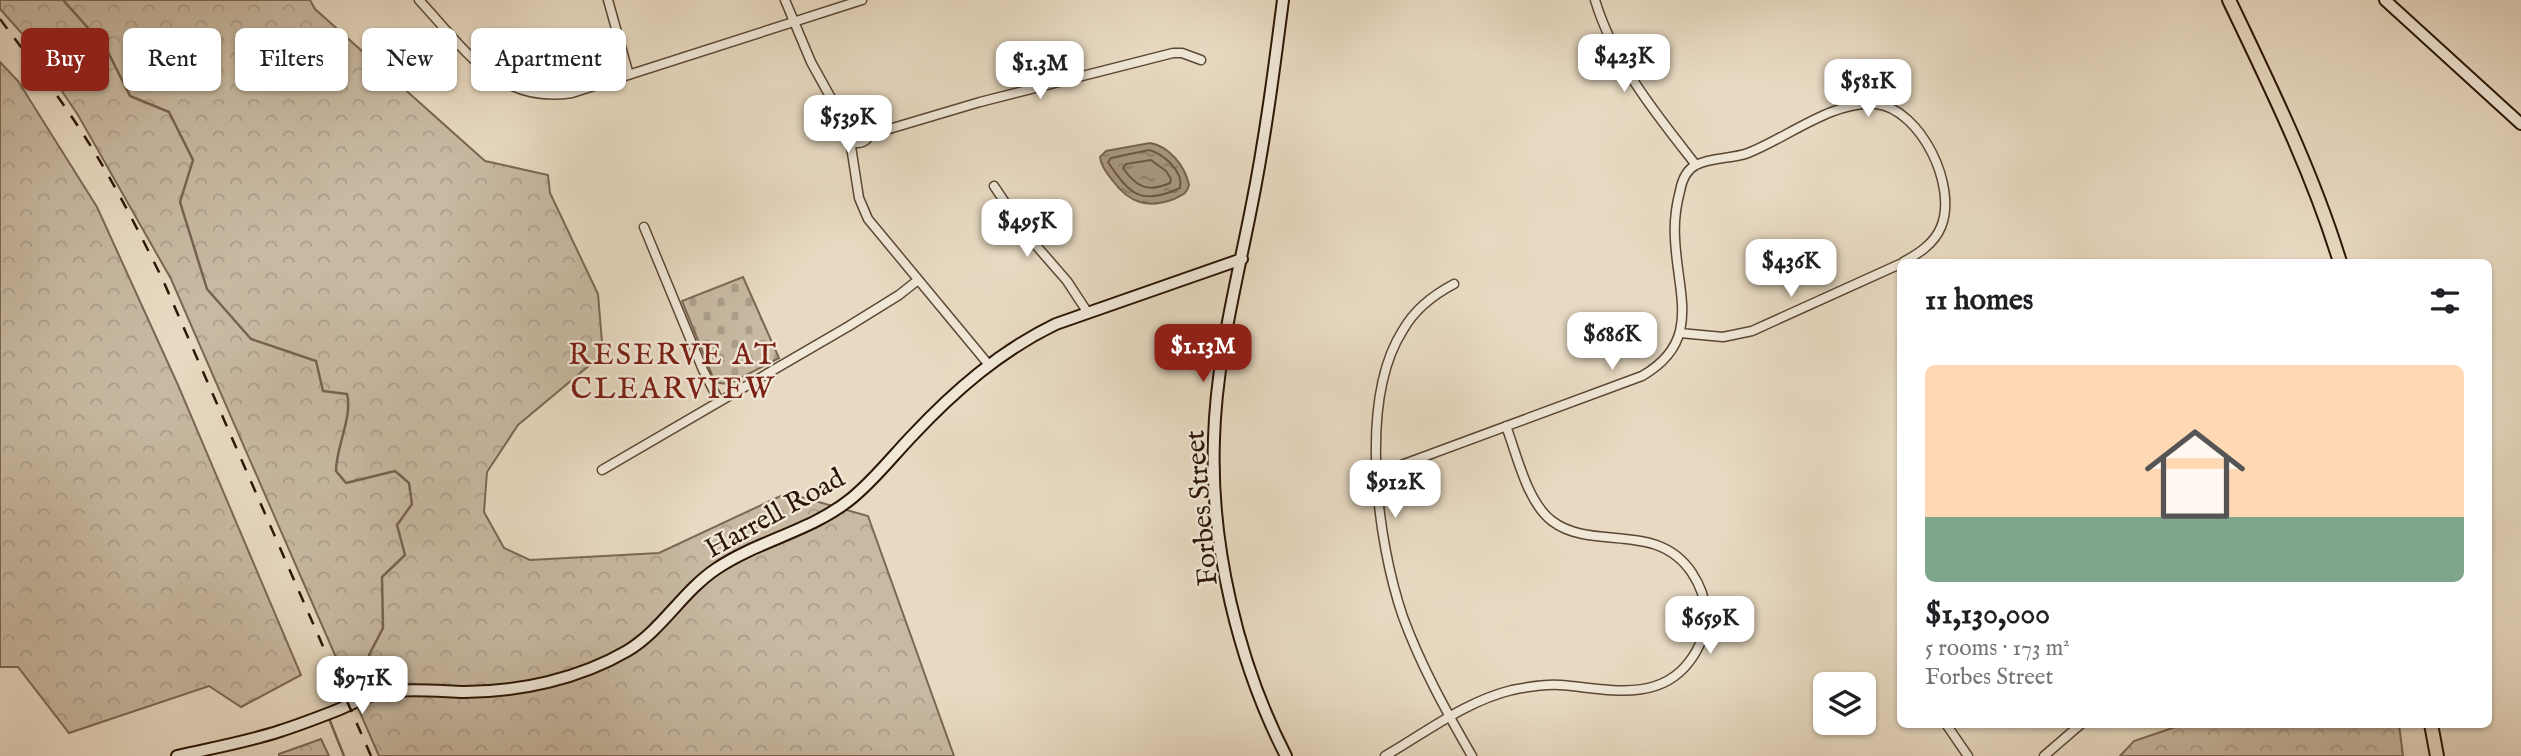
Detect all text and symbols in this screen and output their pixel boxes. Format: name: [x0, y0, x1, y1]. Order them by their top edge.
chip: Buy: [21, 28, 109, 91]
chip: Rent: [123, 28, 221, 91]
chip: Filters: [235, 28, 348, 91]
chip: New: [362, 28, 457, 91]
chip: Apartment: [471, 28, 626, 91]
pin: $423K: [1575, 34, 1673, 94]
pin: $1.3M: [991, 42, 1089, 101]
text: $423K: [1594, 42, 1654, 71]
text: $1.3M: [1012, 49, 1068, 78]
pin: $581K: [1819, 60, 1917, 119]
text: $581K: [1840, 67, 1896, 96]
pin: $539K: [799, 96, 897, 155]
text: $539K: [820, 103, 876, 132]
pin: $495K: [978, 200, 1076, 259]
text: $495K: [997, 207, 1057, 236]
pin: $436K: [1742, 240, 1840, 299]
text: $436K: [1762, 247, 1820, 276]
text: 11 homes: [1925, 282, 2033, 320]
icon: filters: [2426, 282, 2464, 320]
pin: $686K: [1563, 312, 1661, 372]
text: $686K: [1583, 320, 1641, 349]
pin: $1.13M: [1146, 324, 1260, 384]
text: $1.13M: [1170, 332, 1236, 361]
district label: RESERVE AT CLEARVIEW: [568, 337, 778, 409]
icon: home: [2132, 411, 2258, 537]
street label: Forbes Street: [1178, 428, 1227, 587]
street label: Harrell Road: [699, 461, 851, 567]
pin: $912K: [1346, 461, 1444, 520]
text: $912K: [1366, 468, 1424, 497]
pin: $659K: [1661, 596, 1759, 656]
text: $1,130,000: [1925, 596, 2050, 634]
text: $659K: [1681, 604, 1739, 633]
text: 5 rooms · 173 m²: [1925, 634, 2070, 663]
pin: $971K: [313, 656, 411, 716]
text: Forbes Street: [1925, 663, 2053, 692]
text: $971K: [333, 664, 391, 693]
map controls: [1813, 672, 1876, 735]
button: layers: [1813, 672, 1876, 735]

